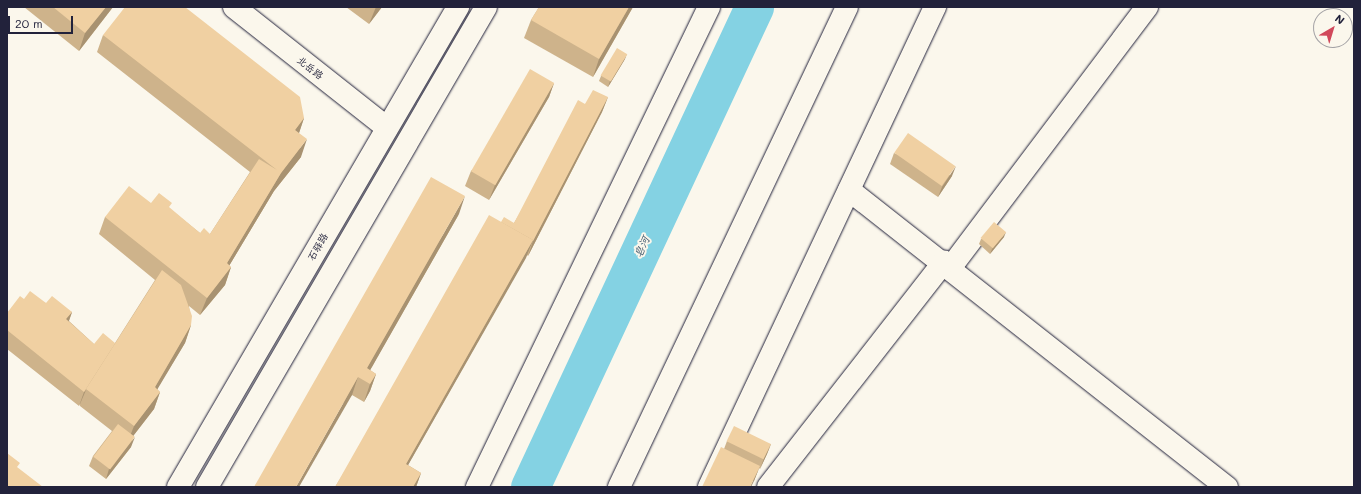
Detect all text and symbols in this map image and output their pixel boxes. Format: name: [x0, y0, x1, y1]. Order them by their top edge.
scale bar: [10, 8, 75, 34]
north arrow: [1313, 8, 1353, 48]
text: N: [1332, 10, 1348, 27]
text: 20 m: [15, 15, 43, 31]
street label: 北岳路: [294, 54, 326, 82]
street label: 石驿路: [305, 231, 331, 263]
water label: 皂河: [631, 234, 653, 260]

